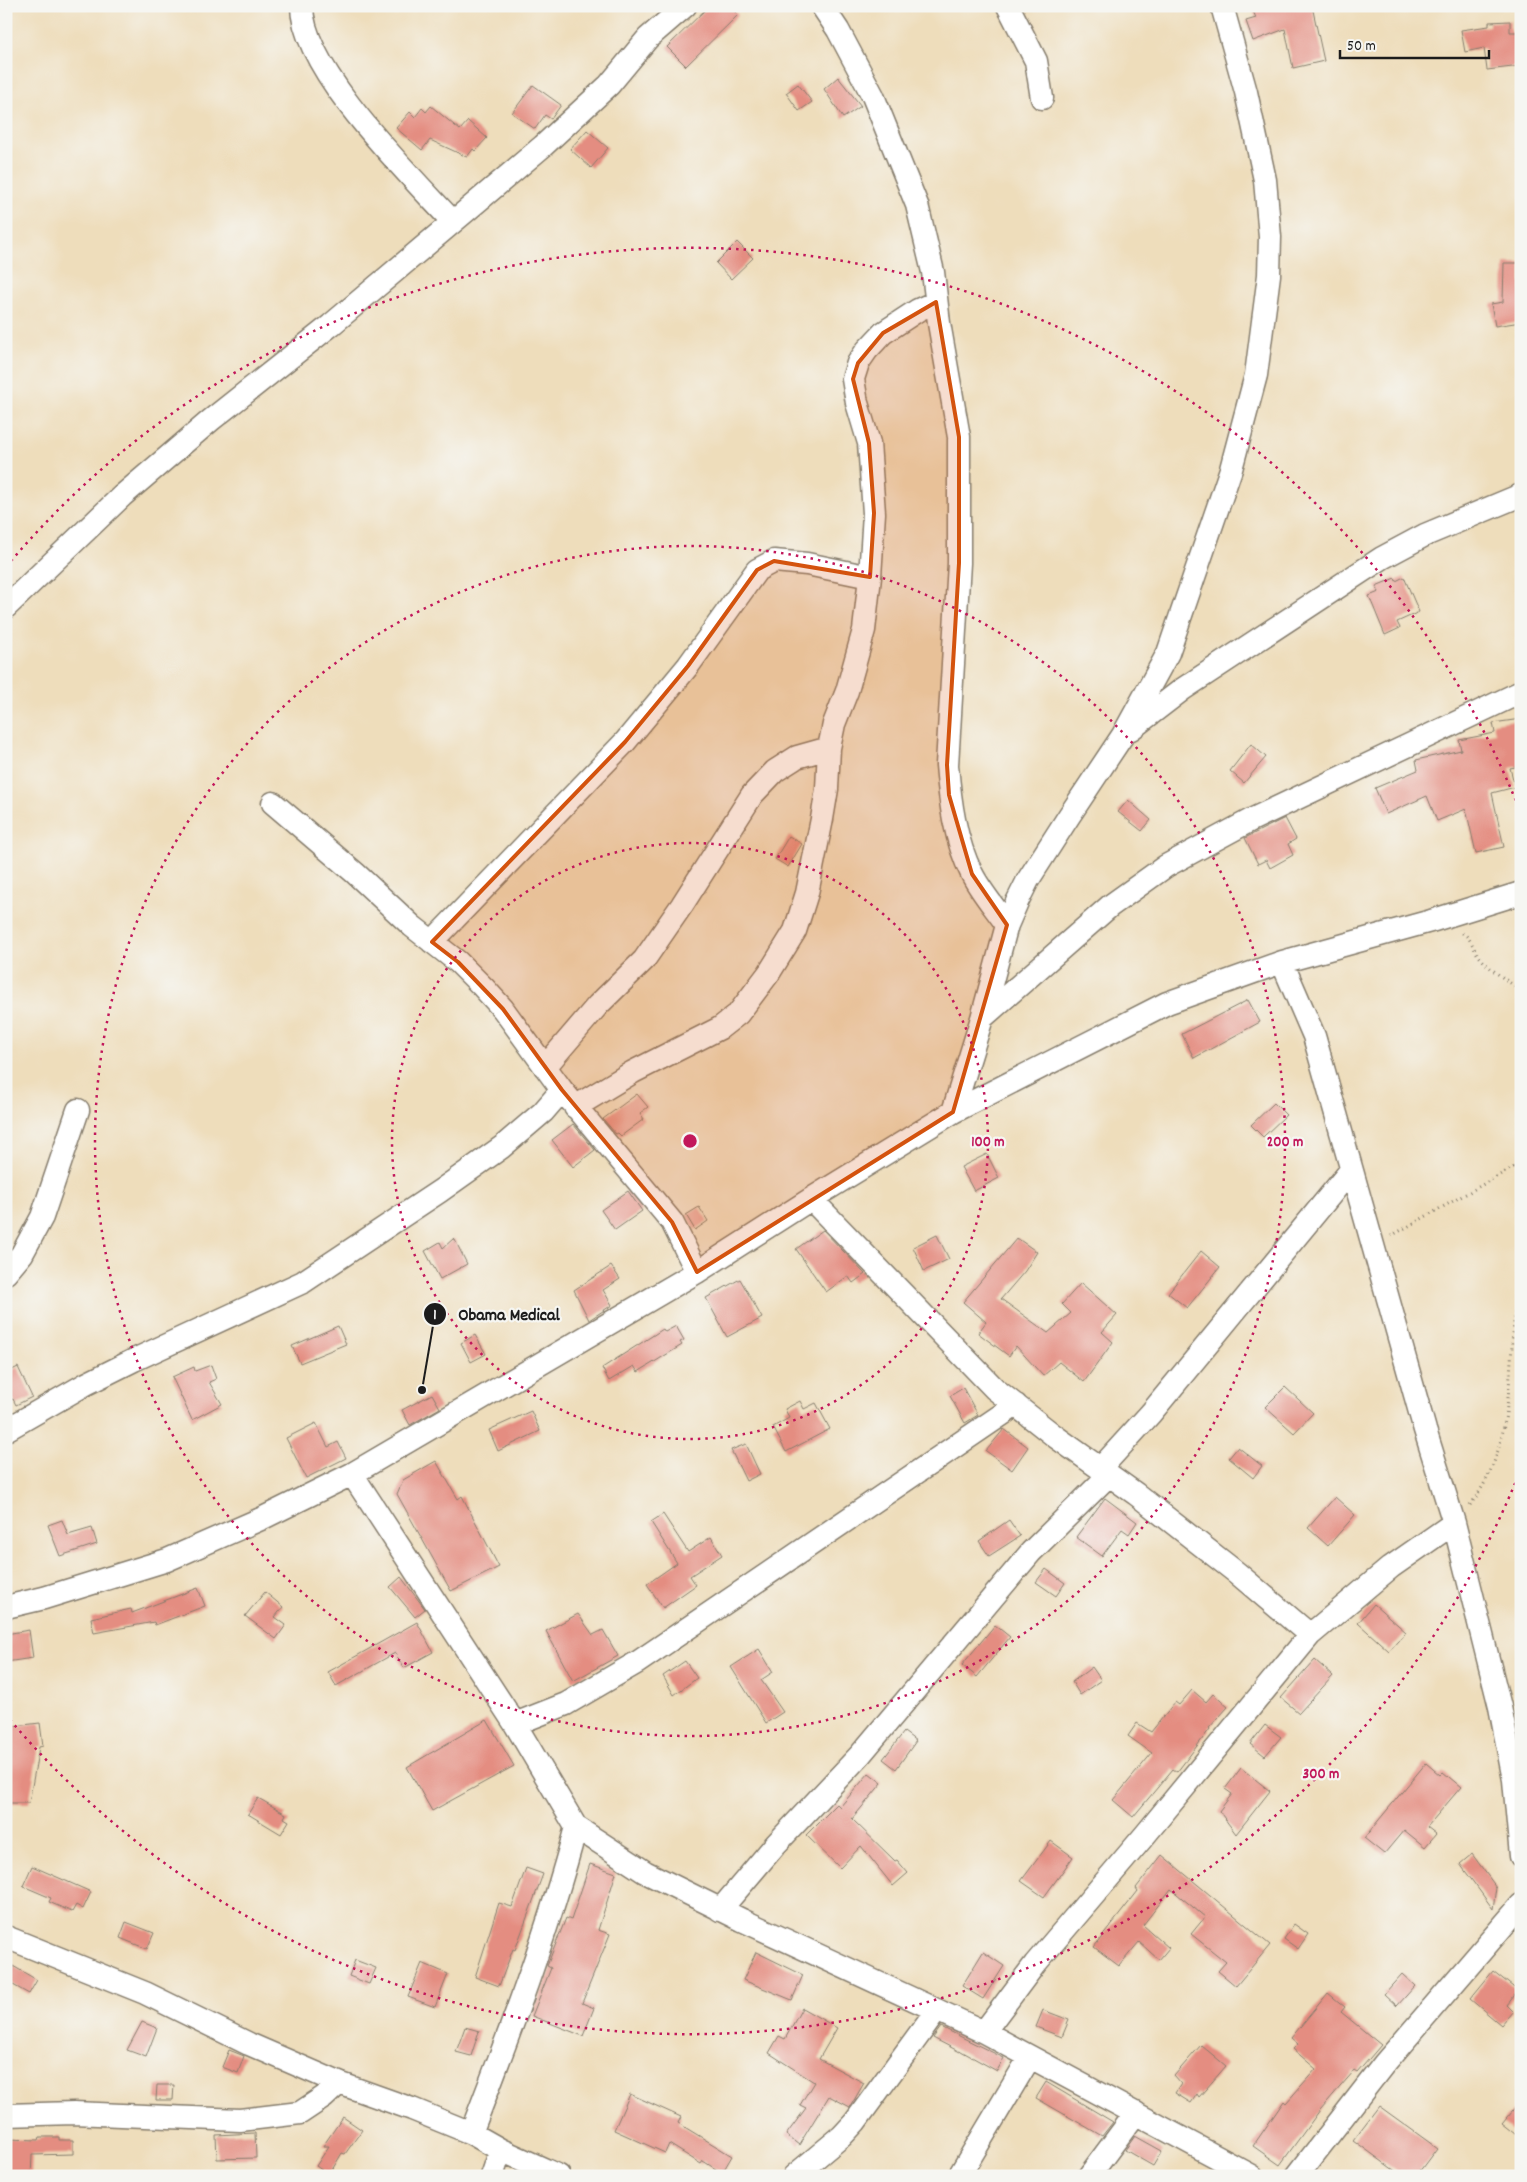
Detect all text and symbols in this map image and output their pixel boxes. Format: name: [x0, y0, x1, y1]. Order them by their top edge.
scale bar: [1340, 28, 1488, 60]
text: 50 m: [1347, 36, 1376, 58]
centre of rings: [681, 1132, 699, 1150]
text: 100 m: [971, 1132, 1005, 1154]
text: 200 m: [1267, 1132, 1303, 1154]
callout: Obama Medical: [423, 1297, 569, 1330]
text: Obama Medical: [458, 1304, 561, 1329]
text: 1: [433, 1305, 437, 1327]
text: 300 m: [1303, 1764, 1339, 1786]

